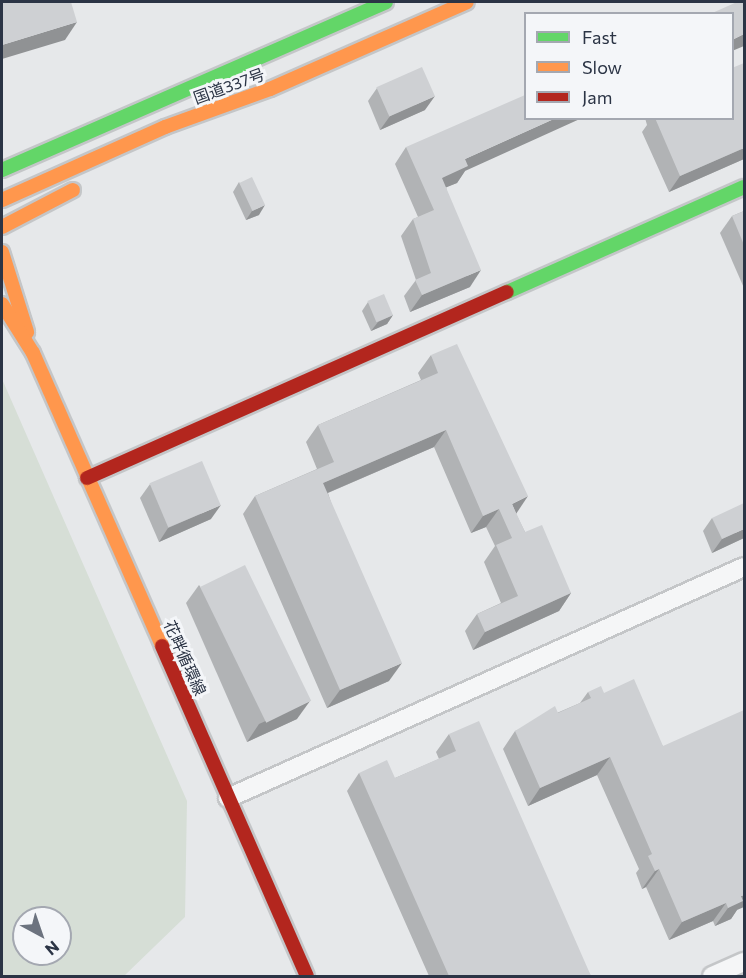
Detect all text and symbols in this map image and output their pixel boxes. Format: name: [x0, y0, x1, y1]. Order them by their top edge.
legend: [524, 12, 734, 120]
text: Fast: [582, 26, 617, 48]
text: Slow: [582, 56, 622, 78]
street label: 国道337号: [191, 64, 267, 108]
text: Jam: [582, 86, 612, 108]
street label: 花畔循環線: [160, 618, 210, 698]
north arrow: [12, 906, 72, 966]
text: N: [42, 938, 63, 960]

